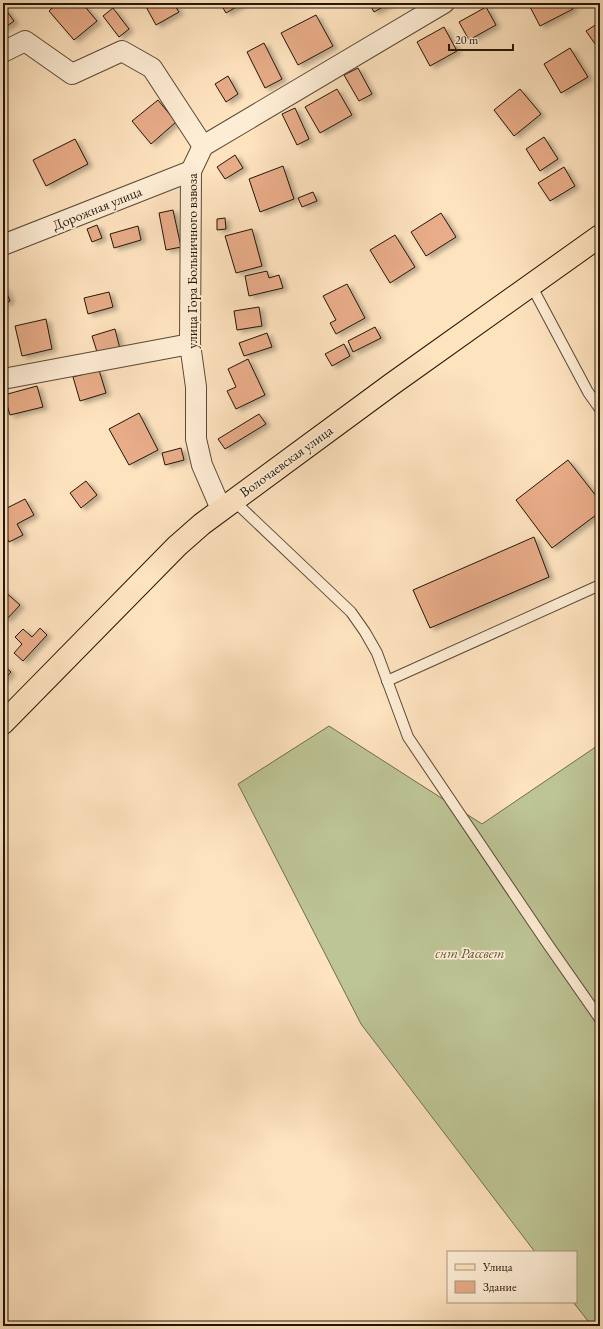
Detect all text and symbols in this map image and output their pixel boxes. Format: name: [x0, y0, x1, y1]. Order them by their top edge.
scale bar: [449, 26, 513, 52]
text: 20 m: [455, 32, 479, 48]
street label: улица Гора Больничного взвоза: [183, 173, 201, 349]
street label: Дорожная улица: [50, 182, 145, 234]
street label: Волочаевская улица: [236, 421, 337, 501]
park label: снт Рассвет: [435, 944, 505, 962]
legend: [447, 1251, 577, 1303]
text: Улица: [482, 1259, 513, 1275]
text: Здание: [483, 1279, 517, 1295]

